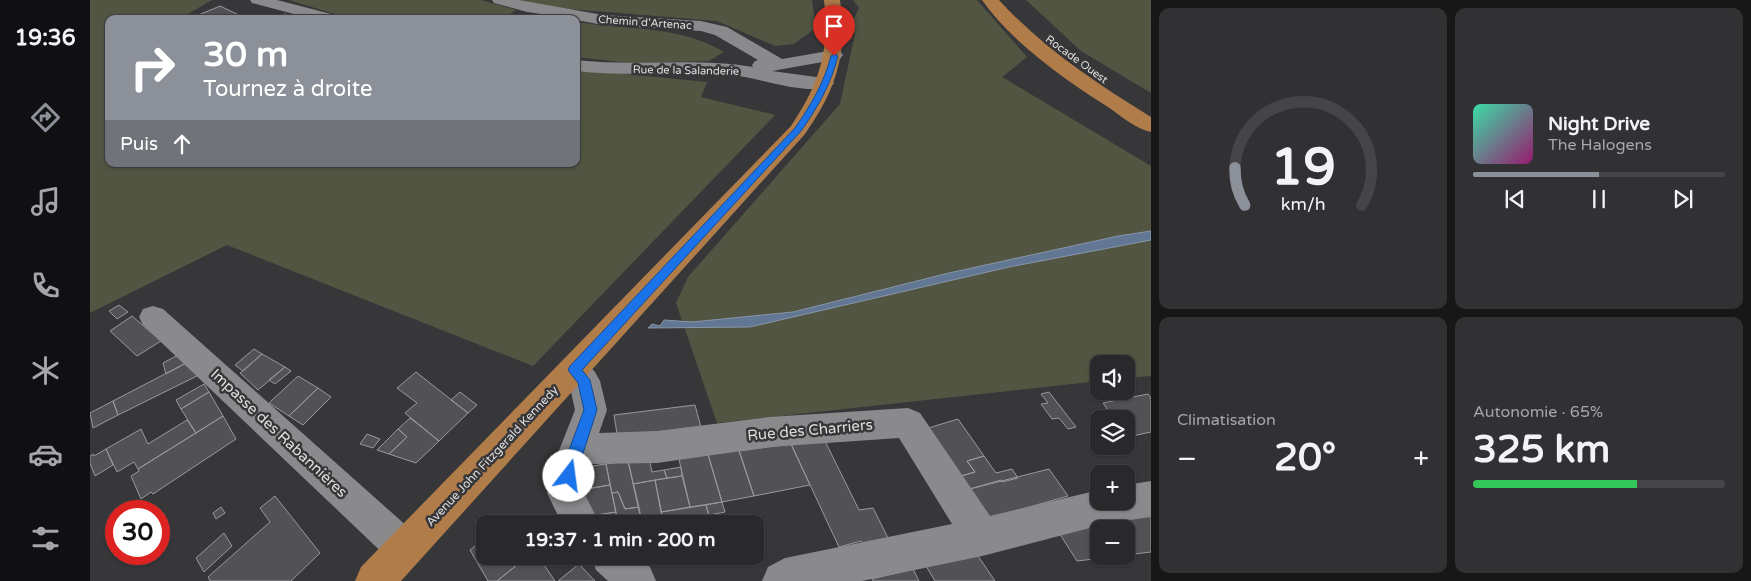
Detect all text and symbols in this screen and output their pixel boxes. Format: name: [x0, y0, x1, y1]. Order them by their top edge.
pin: [813, 5, 855, 56]
icon: arrive: [820, 12, 848, 40]
street label: Chemin d'Artenac: [598, 13, 692, 32]
text: 19:36: [15, 25, 75, 51]
street label: Rocade Ouest: [1043, 32, 1110, 86]
text: 30 m: [203, 34, 288, 76]
icon: right: [120, 35, 185, 100]
street label: Rue de la Salanderie: [633, 63, 739, 78]
text: Tournez à droite: [203, 76, 372, 102]
icon: directions: [28, 100, 63, 135]
text: Night Drive: [1548, 113, 1650, 135]
icon: ahead: [168, 130, 196, 158]
text: Puis: [120, 133, 158, 155]
text: The Halogens: [1548, 135, 1652, 155]
text: 19: [1270, 136, 1336, 199]
icon: music: [28, 184, 63, 219]
icon: previous: [1501, 185, 1529, 213]
icon: pause: [1585, 185, 1613, 213]
icon: next: [1669, 185, 1697, 213]
text: km/h: [1281, 194, 1325, 215]
icon: phone: [28, 268, 63, 303]
icon: climate: [28, 353, 63, 388]
map controls: [1090, 355, 1135, 565]
button: sound: [1090, 355, 1135, 400]
street label: Impasse des Rabannières: [207, 365, 351, 501]
street label: Avenue John Fitzgerald Kennedy: [423, 382, 561, 529]
text: Autonomie · 65%: [1473, 402, 1603, 422]
button: layers: [1090, 410, 1135, 455]
text: Climatisation: [1177, 410, 1276, 430]
street label: Rue des Charriers: [746, 416, 874, 444]
text: 325 km: [1473, 427, 1610, 473]
text: 20°: [1274, 435, 1336, 481]
icon: car: [28, 437, 63, 472]
text: −: [1177, 442, 1197, 476]
text: +: [1413, 442, 1429, 476]
position arrow: [542, 449, 594, 501]
button: +: [1090, 465, 1135, 510]
speed limit sign: 30: [105, 500, 170, 565]
button: −: [1090, 520, 1135, 565]
icon: filters: [28, 521, 63, 556]
text: 19:37 · 1 min · 200 m: [524, 529, 716, 551]

